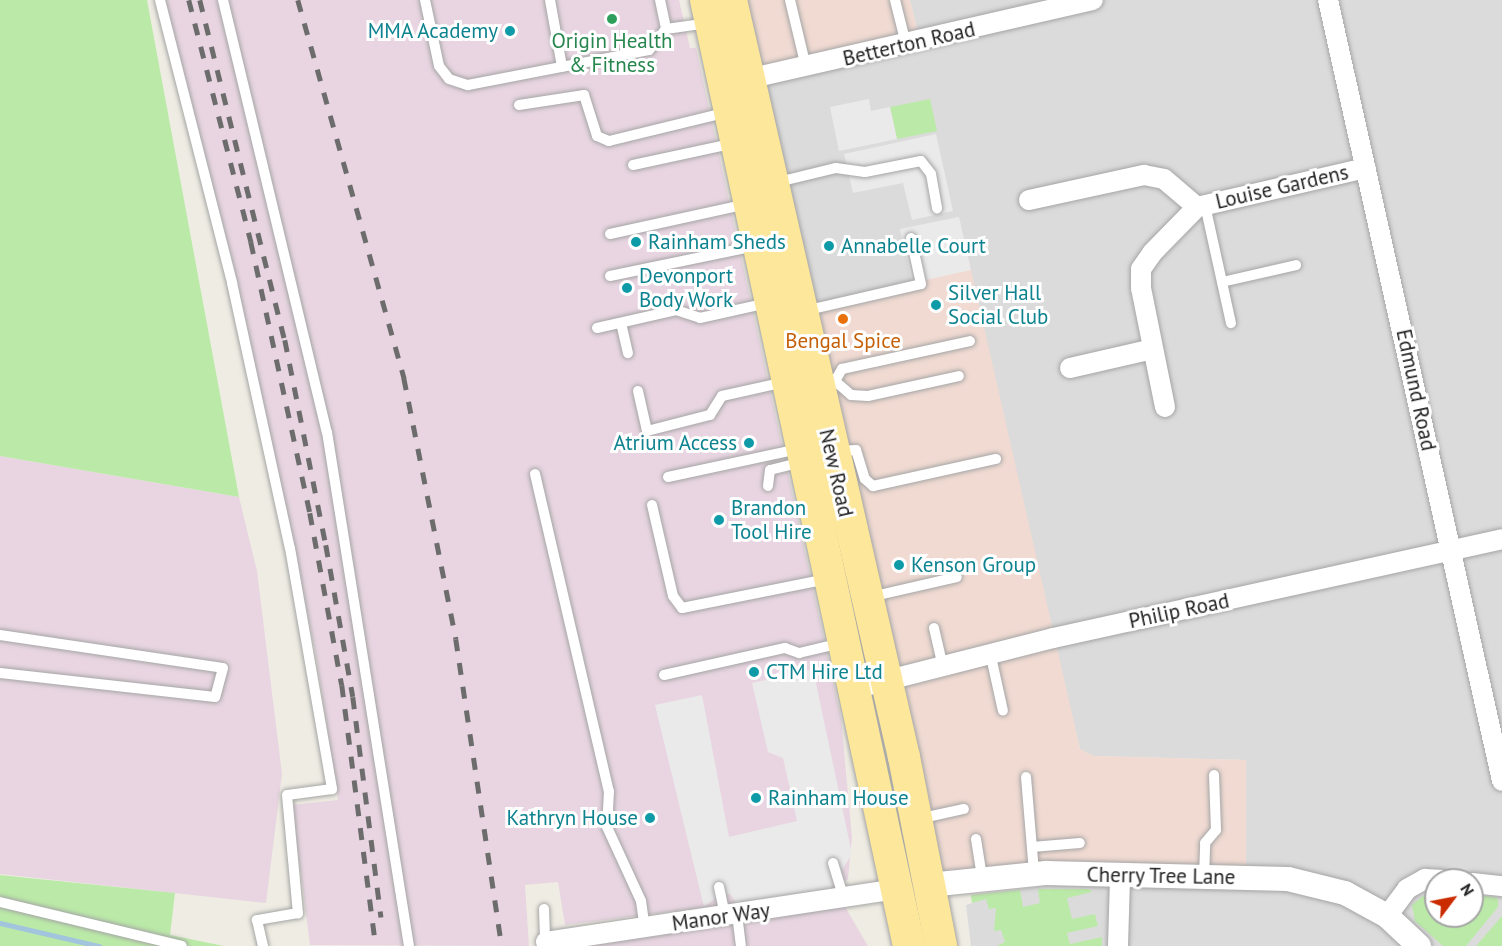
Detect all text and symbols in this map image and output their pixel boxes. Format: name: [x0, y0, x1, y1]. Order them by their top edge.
marker: Origin Health & Fitness: [605, 12, 619, 26]
street label: Betterton Road: [840, 17, 978, 71]
place label: MMA Academy: [366, 18, 498, 44]
marker: MMA Academy: [503, 24, 517, 38]
place label: Origin Health & Fitness: [551, 28, 673, 78]
street label: Louise Gardens: [1213, 159, 1351, 215]
place label: Rainham Sheds: [648, 229, 786, 255]
place label: Annabelle Court: [841, 233, 986, 259]
marker: Rainham Sheds: [629, 235, 643, 249]
marker: Annabelle Court: [822, 239, 836, 253]
place label: Devonport Body Work: [639, 263, 734, 313]
place label: Silver Hall Social Club: [948, 280, 1048, 330]
marker: Devonport Body Work: [620, 281, 634, 295]
marker: Silver Hall Social Club: [929, 298, 943, 312]
marker: Bengal Spice: [836, 312, 850, 326]
street label: Edmund Road: [1391, 327, 1441, 453]
place label: Bengal Spice: [785, 328, 901, 354]
street label: New Road: [814, 426, 858, 520]
place label: Atrium Access: [613, 430, 737, 456]
marker: Atrium Access: [742, 436, 756, 450]
place label: Brandon Tool Hire: [731, 495, 812, 545]
marker: Brandon Tool Hire: [712, 513, 726, 527]
place label: Kenson Group: [911, 552, 1036, 578]
marker: Kenson Group: [892, 558, 906, 572]
street label: Philip Road: [1126, 588, 1232, 634]
place label: CTM Hire Ltd: [766, 659, 883, 685]
marker: CTM Hire Ltd: [747, 665, 761, 679]
place label: Rainham House: [768, 785, 909, 811]
marker: Rainham House: [749, 791, 763, 805]
place label: Kathryn House: [507, 805, 638, 831]
marker: Kathryn House: [643, 811, 657, 825]
street label: Cherry Tree Lane: [1086, 862, 1236, 890]
north arrow: [1424, 868, 1484, 928]
text: N: [1456, 880, 1479, 899]
street label: Manor Way: [670, 898, 772, 936]

